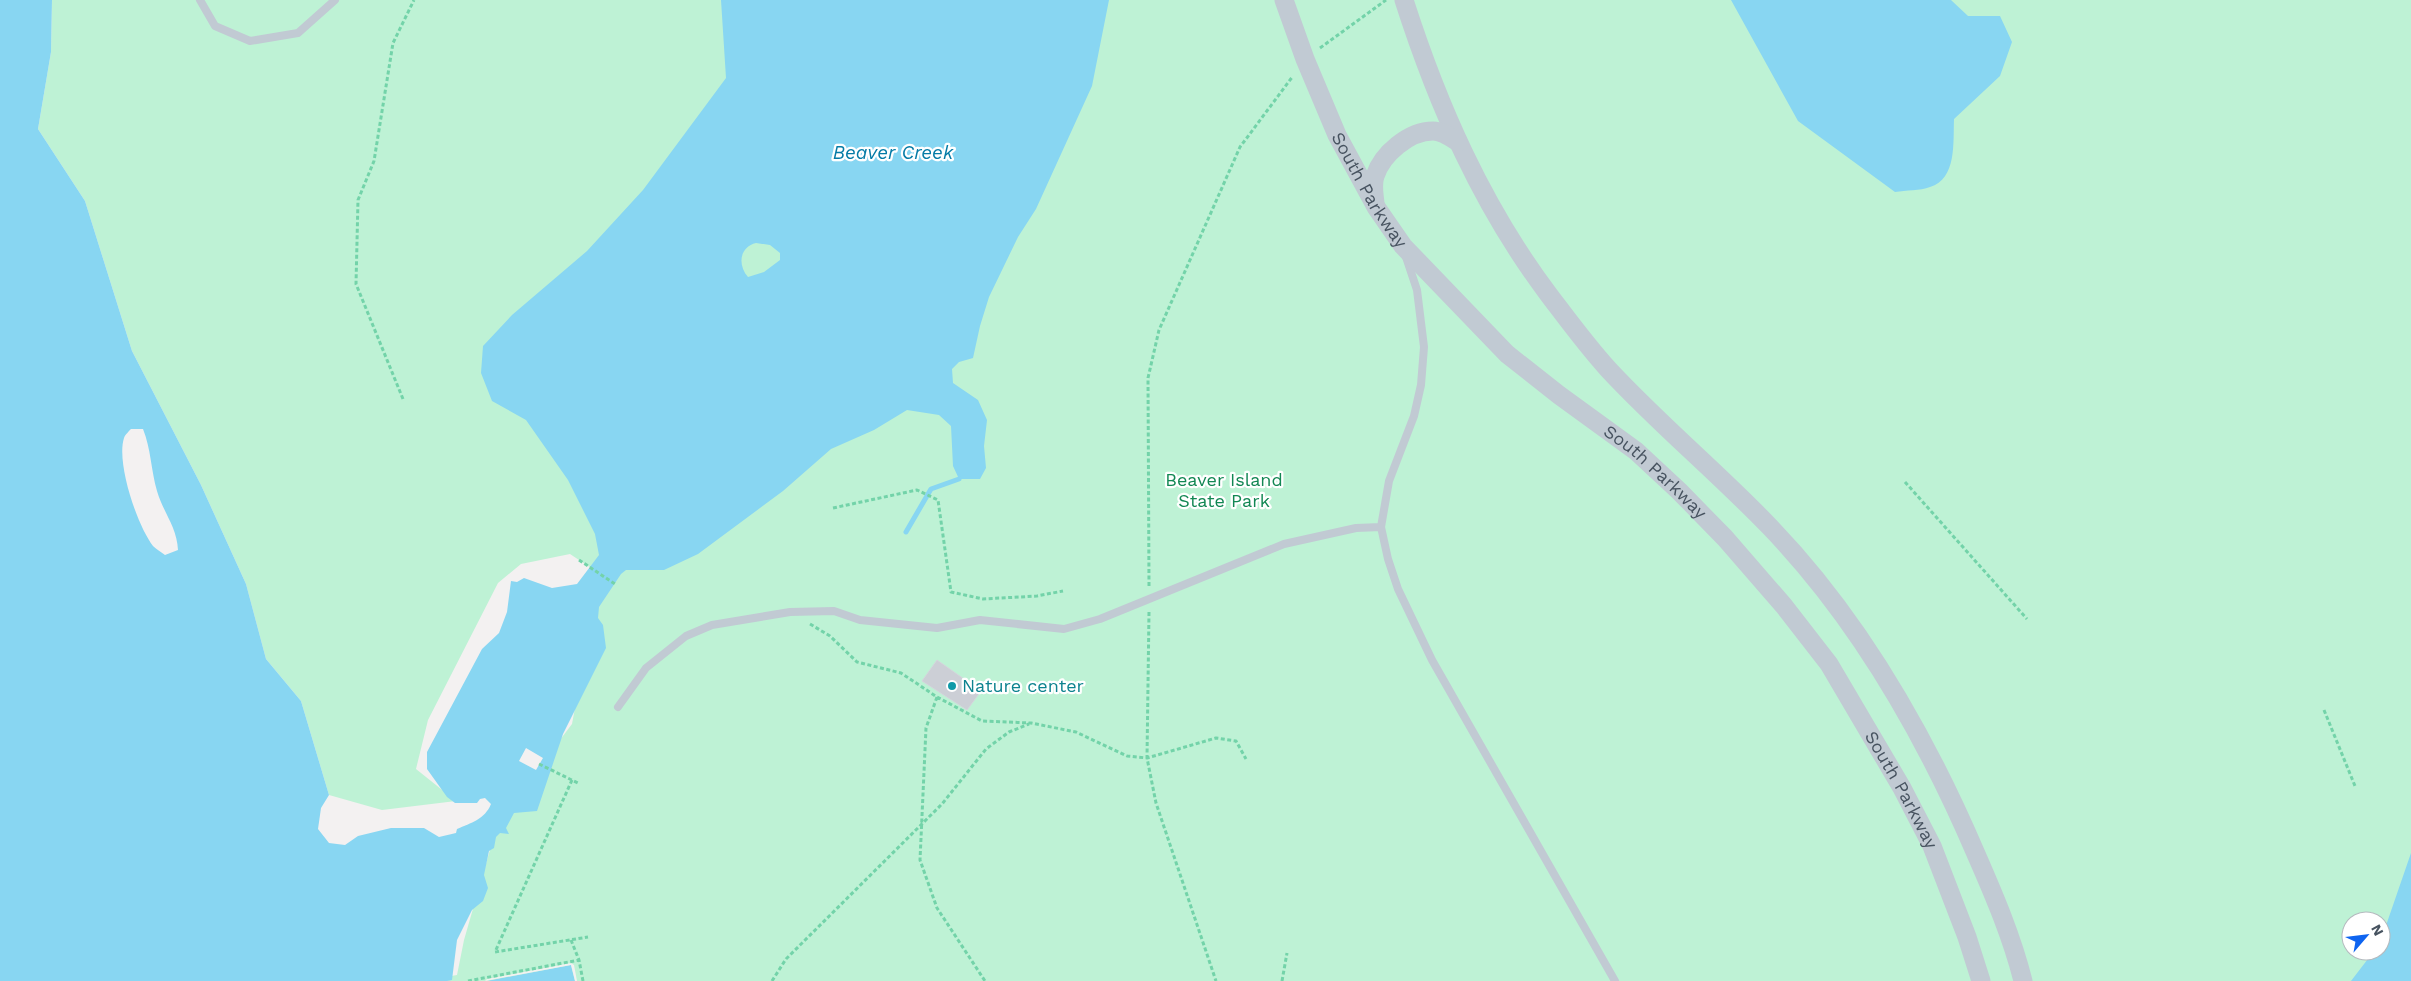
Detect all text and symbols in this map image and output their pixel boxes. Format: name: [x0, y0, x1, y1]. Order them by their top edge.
street label: South Parkway: [1327, 128, 1412, 252]
water label: Beaver Creek: [833, 141, 954, 164]
street label: South Parkway: [1600, 420, 1712, 523]
park label: Beaver Island State Park: [1165, 469, 1283, 511]
place label: Nature center: [962, 675, 1084, 696]
marker: Nature center: [946, 680, 958, 692]
street label: South Parkway: [1861, 727, 1943, 853]
north arrow: [2341, 911, 2391, 961]
text: N: [2368, 922, 2387, 938]

